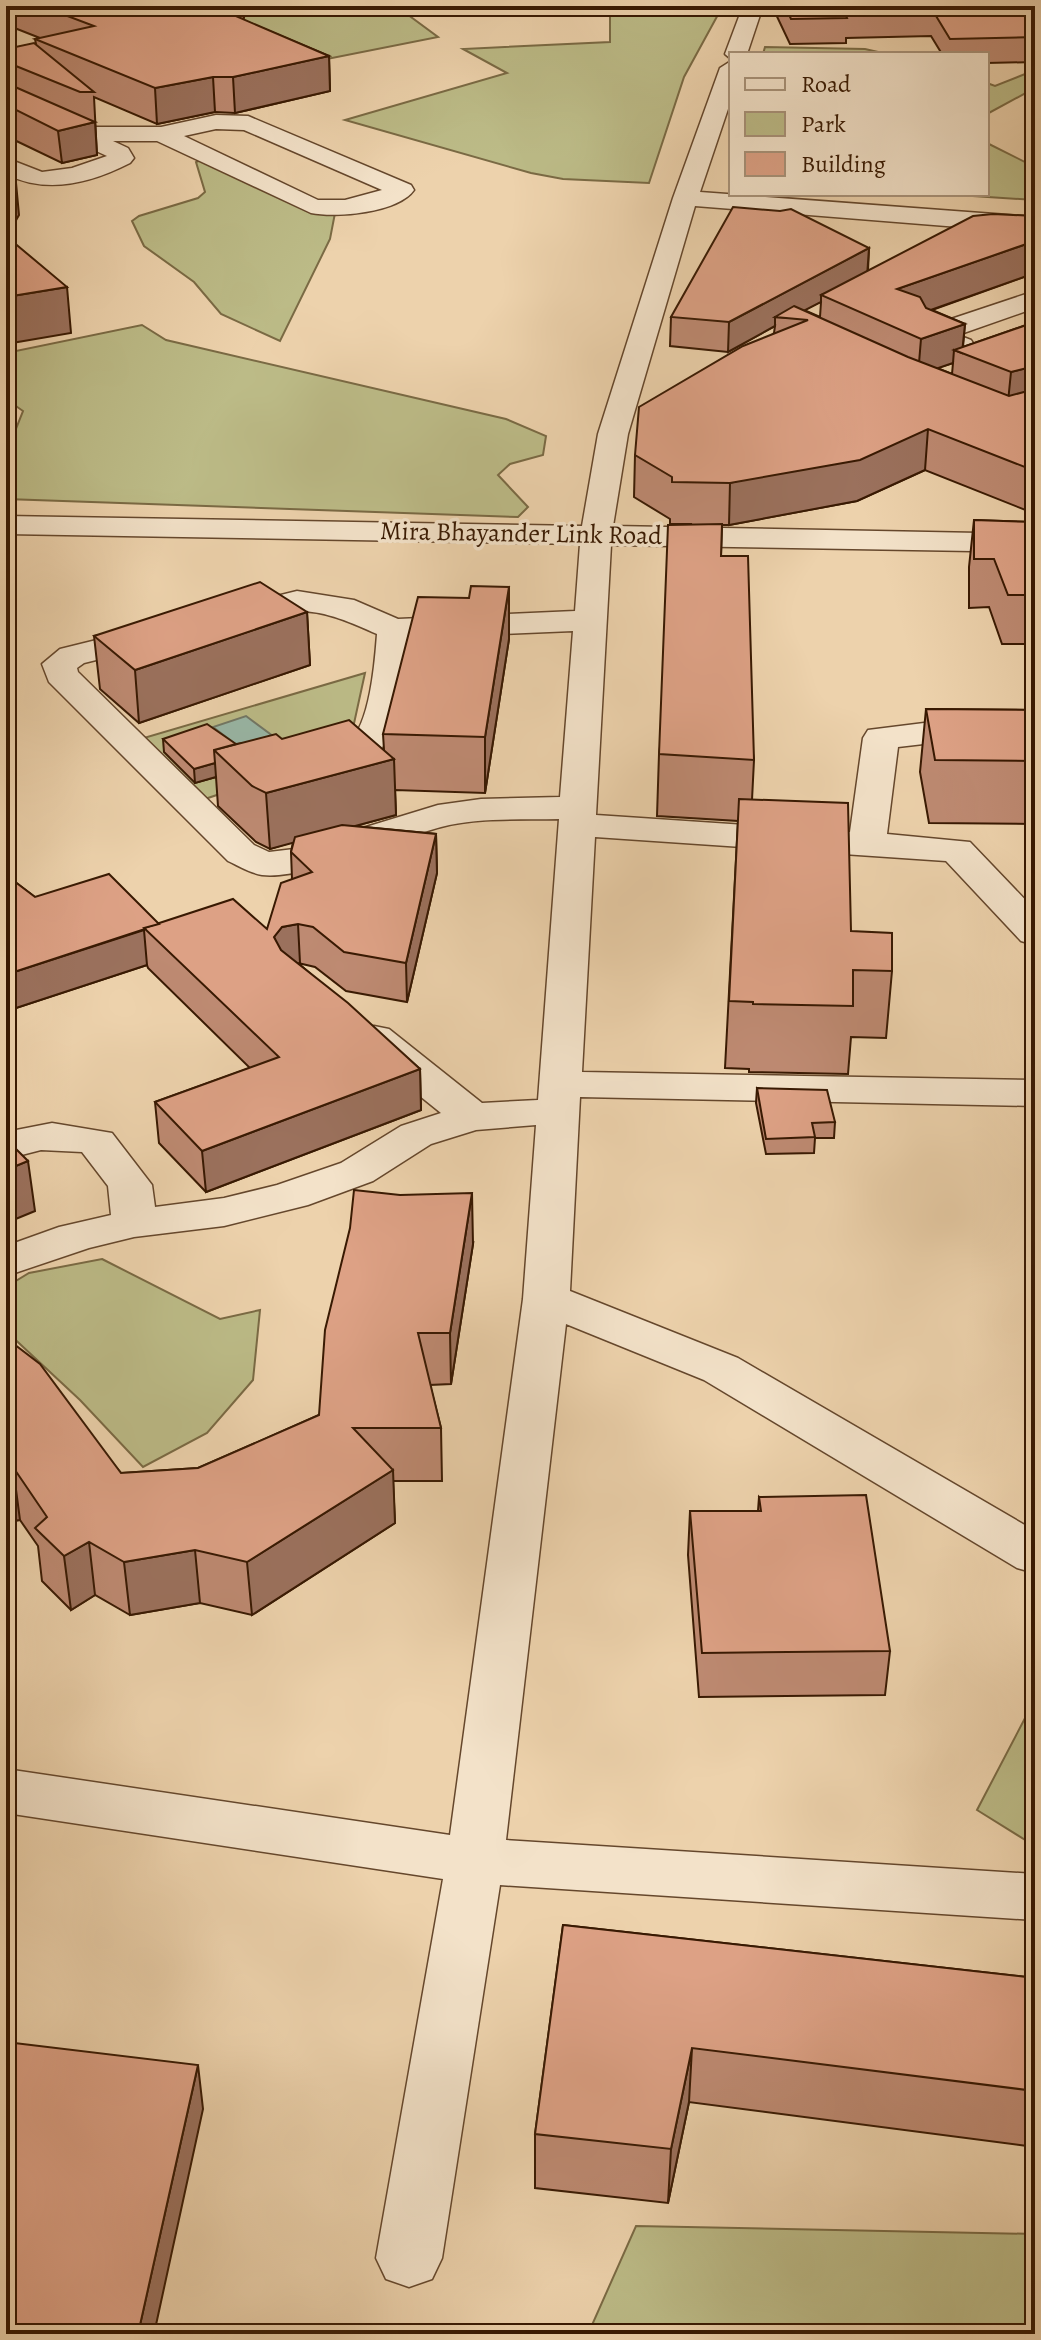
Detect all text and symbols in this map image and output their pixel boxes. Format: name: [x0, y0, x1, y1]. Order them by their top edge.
legend: [729, 52, 989, 196]
text: Road: [801, 68, 851, 100]
text: Park: [801, 108, 846, 140]
text: Building: [801, 148, 886, 180]
street label: Mira Bhayander Link Road: [380, 513, 662, 553]

